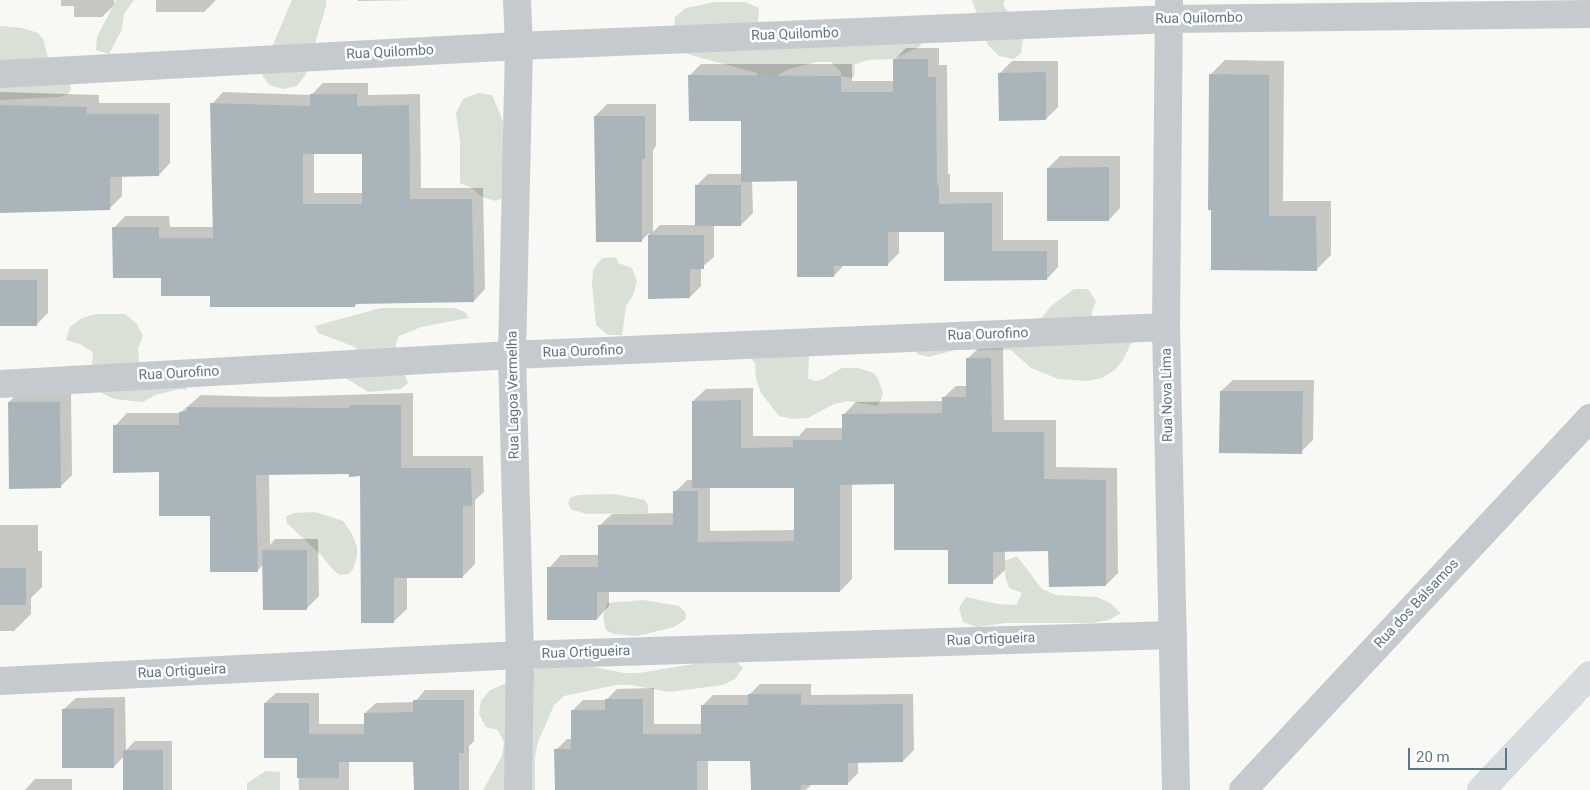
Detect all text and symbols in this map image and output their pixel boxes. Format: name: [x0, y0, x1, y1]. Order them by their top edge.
street label: Rua Quilombo: [1155, 10, 1243, 28]
street label: Rua Quilombo: [751, 25, 839, 45]
street label: Rua Quilombo: [346, 42, 434, 64]
street label: Rua Ourofino: [947, 325, 1029, 345]
street label: Rua Lagoa Vermelha: [504, 330, 524, 460]
street label: Rua Ourofino: [542, 342, 624, 362]
street label: Rua Nova Lima: [1159, 348, 1177, 442]
street label: Rua Ourofino: [138, 363, 220, 385]
street label: Rua dos Bálsamos: [1371, 556, 1463, 652]
street label: Rua Ortigueira: [946, 630, 1036, 650]
street label: Rua Ortigueira: [541, 643, 631, 663]
street label: Rua Ortigueira: [137, 661, 227, 683]
scale bar: [1410, 738, 1509, 770]
text: 20 m: [1416, 748, 1450, 766]

